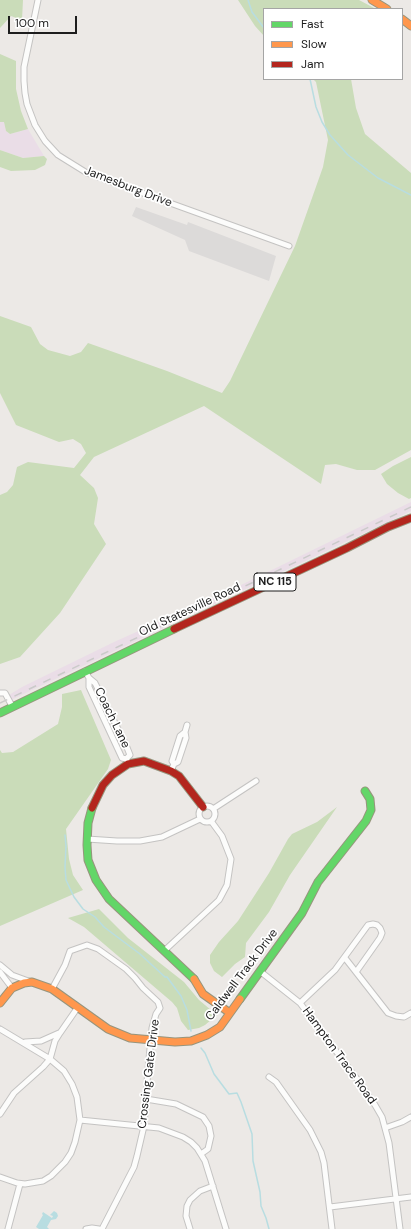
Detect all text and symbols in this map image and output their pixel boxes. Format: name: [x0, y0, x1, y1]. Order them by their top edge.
scale bar: [10, 8, 79, 34]
legend: [263, 8, 403, 80]
text: 100 m: [15, 15, 49, 31]
text: Fast: [301, 16, 324, 32]
text: Slow: [301, 36, 327, 52]
text: Jam: [301, 56, 324, 72]
street label: Jamesburg Drive: [82, 164, 174, 210]
road number: NC 115: [254, 573, 296, 591]
street label: Old Statesville Road: [137, 580, 243, 640]
street label: Coach Lane: [91, 685, 133, 751]
street label: Caldwell Track Drive: [203, 926, 281, 1024]
street label: Hampton Trace Road: [299, 1005, 379, 1107]
street label: Crossing Gate Drive: [135, 1019, 163, 1129]

